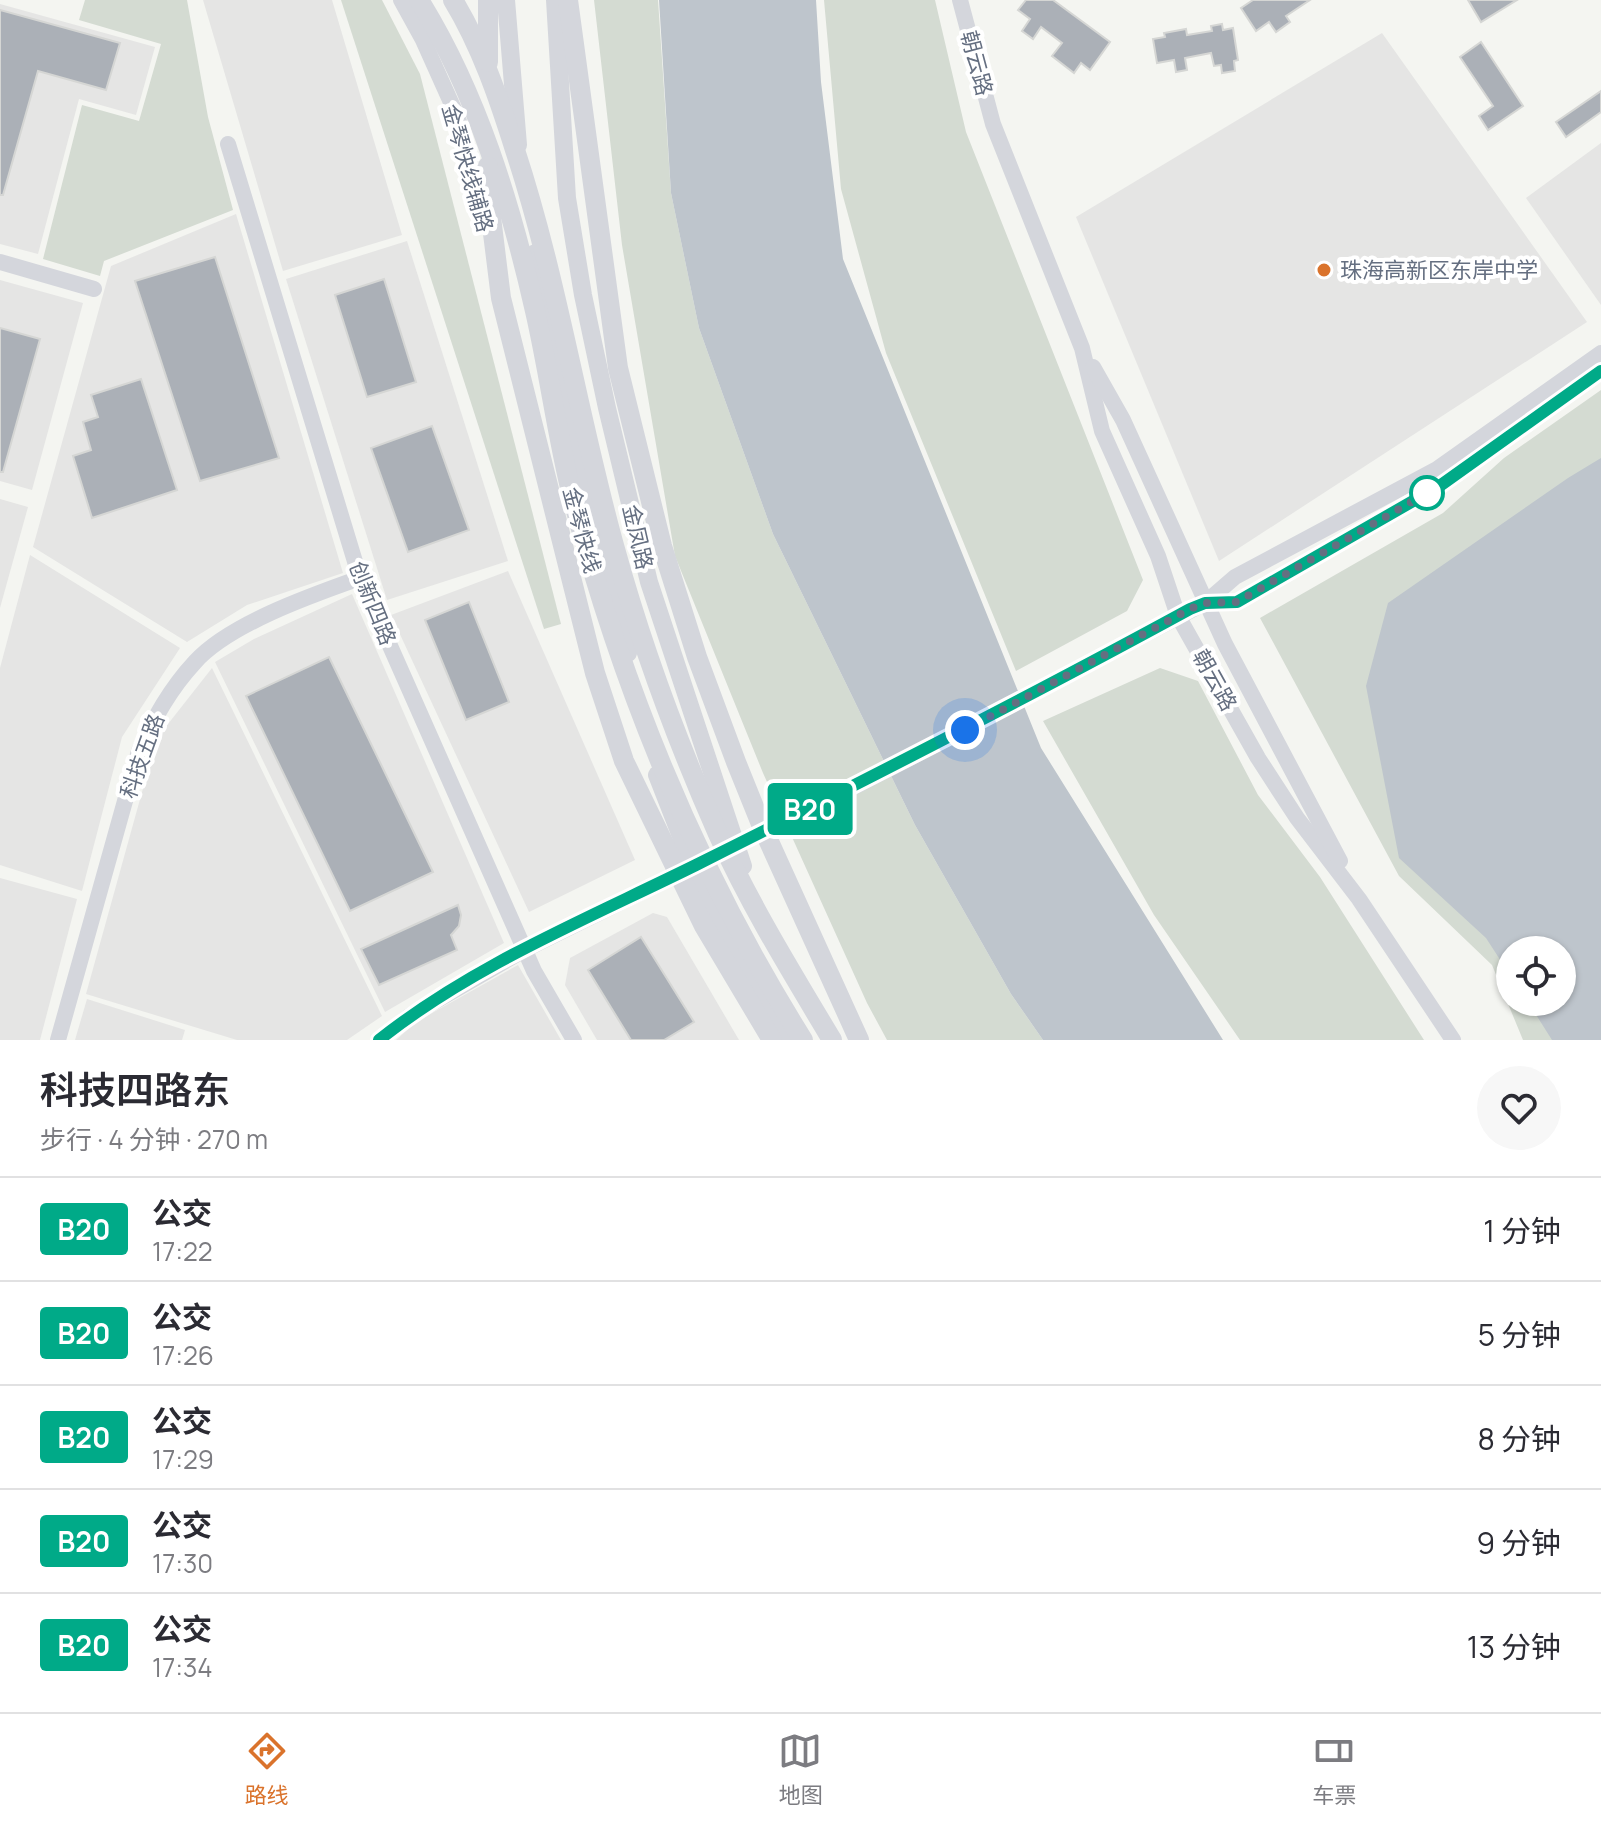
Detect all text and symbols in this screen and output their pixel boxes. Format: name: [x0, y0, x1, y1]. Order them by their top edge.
street label: 朝云路: [954, 27, 1000, 99]
street label: 金琴快线辅路: [435, 100, 501, 236]
place label: 珠海高新区东岸中学: [1340, 255, 1538, 285]
marker: 珠海高新区东岸中学: [1315, 261, 1333, 279]
unlabelled marker: [1410, 476, 1444, 510]
street label: 金琴快线: [556, 484, 608, 576]
street label: 金凤路: [616, 501, 660, 573]
street label: 创新四路: [343, 557, 403, 649]
street label: 朝云路: [1186, 644, 1244, 716]
street label: 科技五路: [113, 710, 171, 802]
your location: [945, 710, 985, 750]
line badge: B20: [764, 783, 856, 835]
text: B20: [784, 790, 836, 828]
map controls: [1496, 936, 1576, 1016]
button: locate: [1496, 936, 1576, 1016]
text: 科技四路东: [40, 1063, 230, 1115]
button: heart: [1477, 1066, 1561, 1150]
text: 步行 · 4 分钟 · 270 m: [40, 1121, 268, 1157]
text: 公交: [152, 1192, 212, 1233]
text: B20: [58, 1210, 110, 1248]
text: 1 分钟: [1483, 1210, 1561, 1251]
text: 17:22: [152, 1233, 213, 1269]
text: 公交: [152, 1296, 212, 1337]
text: B20: [58, 1314, 110, 1352]
text: 5 分钟: [1478, 1314, 1561, 1355]
text: 17:26: [152, 1337, 214, 1373]
text: 公交: [152, 1400, 212, 1441]
text: B20: [58, 1418, 110, 1456]
text: 8 分钟: [1478, 1418, 1561, 1459]
text: 17:29: [152, 1441, 214, 1477]
text: 公交: [152, 1504, 212, 1545]
text: B20: [58, 1522, 110, 1560]
text: 9 分钟: [1476, 1522, 1561, 1563]
text: 17:30: [152, 1545, 213, 1581]
text: 公交: [152, 1608, 212, 1649]
text: B20: [58, 1626, 110, 1664]
text: 13 分钟: [1467, 1626, 1561, 1667]
text: 17:34: [152, 1649, 213, 1685]
tab: 路线: [245, 1729, 289, 1810]
tab: 地图: [778, 1729, 822, 1810]
tab: 车票: [1312, 1729, 1356, 1810]

